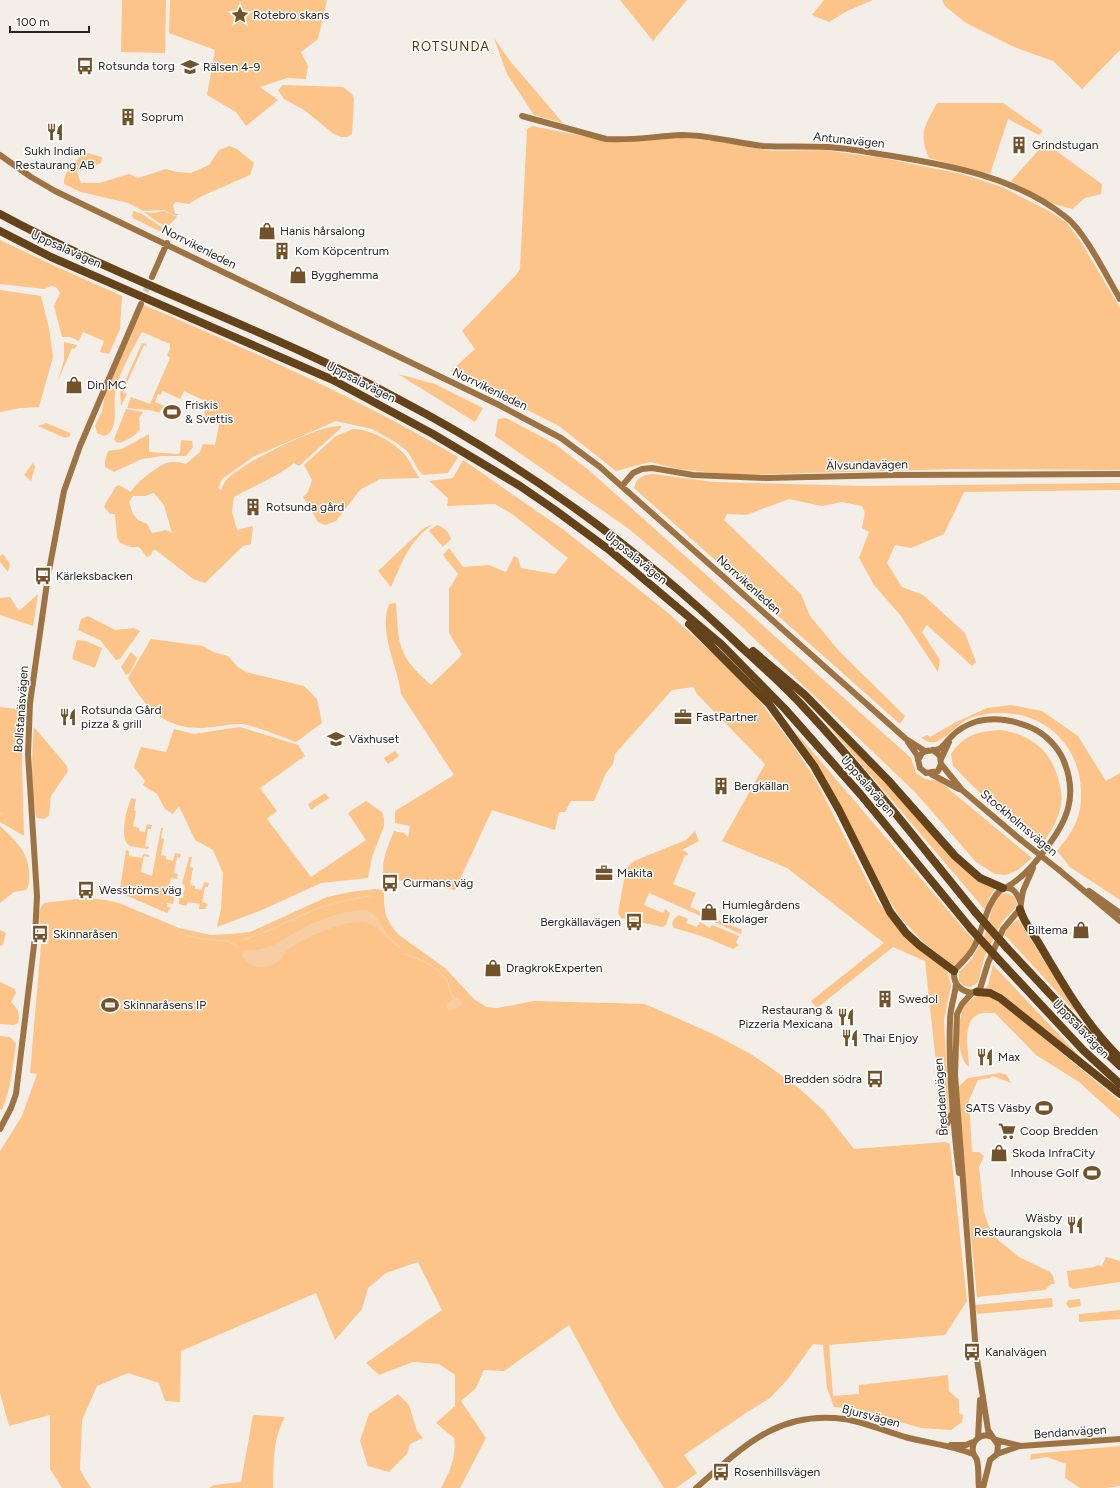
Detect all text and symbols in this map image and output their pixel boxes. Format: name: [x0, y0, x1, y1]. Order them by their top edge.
place icon: Rotebro skans: [230, 5, 250, 25]
scale bar: [10, 8, 89, 34]
place label: Rotebro skans: [253, 8, 330, 22]
text: 100 m: [16, 15, 50, 29]
district label: ROTSUNDA: [412, 39, 490, 54]
bus stop icon: Rotsunda torg: [75, 56, 95, 76]
school or university icon: Rälsen 4-9: [180, 57, 200, 77]
place label: Rotsunda torg: [98, 59, 175, 73]
place label: Rälsen 4-9: [203, 60, 261, 74]
building icon: Soprum: [118, 107, 138, 127]
place label: Soprum: [141, 110, 183, 124]
restaurant icon: Sukh Indian Restaurang AB: [45, 122, 65, 142]
street label: Antunavägen: [813, 129, 886, 151]
building icon: Grindstugan: [1009, 135, 1029, 155]
place label: Grindstugan: [1032, 138, 1099, 152]
place label: Sukh Indian Restaurang AB: [15, 144, 95, 172]
shop icon: Hanis hårsalong: [257, 221, 277, 241]
street label: Norrvikenleden: [159, 222, 239, 272]
place label: Hanis hårsalong: [280, 224, 365, 238]
street label: Uppsalavägen: [29, 227, 104, 271]
building icon: Kom Köpcentrum: [272, 241, 292, 261]
place label: Kom Köpcentrum: [295, 244, 389, 258]
shop icon: Bygghemma: [288, 265, 308, 285]
place label: Bygghemma: [311, 268, 378, 282]
street label: Uppsalavägen: [324, 359, 398, 406]
street label: Norrvikenleden: [450, 365, 530, 413]
shop icon: Din MC: [64, 375, 84, 395]
place label: Din MC: [87, 378, 127, 392]
place label: Friskis & Svettis: [185, 398, 234, 426]
sports icon: Friskis & Svettis: [162, 402, 182, 422]
street label: Älvsundavägen: [826, 457, 908, 473]
building icon: Rotsunda gård: [243, 497, 263, 517]
place label: Rotsunda gård: [266, 500, 344, 514]
street label: Uppsalavägen: [602, 529, 670, 587]
street label: Norrvikenleden: [714, 552, 784, 618]
bus stop icon: Kärleksbacken: [33, 566, 53, 586]
place label: Kärleksbacken: [56, 569, 133, 583]
street label: Bollstanäsvägen: [11, 665, 31, 753]
place label: Rotsunda Gård pizza & grill: [81, 703, 161, 731]
restaurant icon: Rotsunda Gård pizza & grill: [58, 707, 78, 727]
office icon: FastPartner: [673, 707, 693, 727]
place label: FastPartner: [696, 710, 758, 724]
school or university icon: Växhuset: [326, 729, 346, 749]
place label: Växhuset: [349, 732, 400, 746]
street label: Uppsalavägen: [838, 753, 898, 819]
building icon: Bergkällan: [711, 776, 731, 796]
place label: Bergkällan: [734, 779, 789, 793]
street label: Stockholmsvägen: [978, 787, 1060, 859]
office icon: Makita: [594, 863, 614, 883]
place label: Makita: [617, 866, 653, 880]
bus stop icon: Curmans väg: [380, 873, 400, 893]
place label: Curmans väg: [403, 876, 473, 890]
bus stop icon: Wesströms väg: [76, 880, 96, 900]
place label: Wesströms väg: [99, 883, 181, 897]
place label: Humlegårdens Ekolager: [722, 898, 801, 926]
shop icon: Humlegårdens Ekolager: [699, 902, 719, 922]
bus stop icon: Bergkällavägen: [624, 912, 644, 932]
place label: Bergkällavägen: [540, 915, 621, 929]
shop icon: Biltema: [1071, 920, 1091, 940]
place label: Biltema: [1028, 923, 1068, 937]
bus stop icon: Skinnaråsen: [30, 924, 50, 944]
place label: Skinnaråsen: [53, 927, 118, 941]
shop icon: DragkrokExperten: [483, 958, 503, 978]
place label: DragkrokExperten: [506, 961, 603, 975]
building icon: Swedol: [875, 989, 895, 1009]
place label: Swedol: [898, 992, 938, 1006]
sports icon: Skinnaråsens IP: [100, 995, 120, 1015]
street label: Uppsalavägen: [1050, 997, 1113, 1061]
place label: Skinnaråsens IP: [123, 998, 206, 1012]
place label: Restaurang & Pizzeria Mexicana: [738, 1003, 833, 1031]
restaurant icon: Restaurang & Pizzeria Mexicana: [836, 1007, 856, 1027]
restaurant icon: Thai Enjoy: [840, 1028, 860, 1048]
place label: Thai Enjoy: [863, 1031, 919, 1045]
restaurant icon: Max: [975, 1047, 995, 1067]
place label: Max: [998, 1050, 1020, 1064]
street label: Breddenvägen: [931, 1057, 951, 1136]
bus stop icon: Bredden södra: [865, 1069, 885, 1089]
place label: Bredden södra: [784, 1072, 862, 1086]
sports icon: SATS Väsby: [1034, 1098, 1054, 1118]
place label: SATS Väsby: [966, 1101, 1032, 1115]
supermarket icon: Coop Bredden: [997, 1121, 1017, 1141]
place label: Coop Bredden: [1020, 1124, 1098, 1138]
shop icon: Skoda InfraCity: [989, 1143, 1009, 1163]
place label: Skoda InfraCity: [1012, 1146, 1096, 1160]
sports icon: Inhouse Golf: [1082, 1163, 1102, 1183]
place label: Inhouse Golf: [1010, 1166, 1080, 1180]
place label: Wäsby Restaurangskola: [974, 1211, 1063, 1239]
restaurant icon: Wäsby Restaurangskola: [1065, 1215, 1085, 1235]
bus stop icon: Kanalvägen: [962, 1342, 982, 1362]
place label: Kanalvägen: [985, 1345, 1047, 1359]
street label: Bjursvägen: [840, 1402, 902, 1431]
street label: Bendanvägen: [1033, 1422, 1107, 1442]
bus stop icon: Rosenhillsvägen: [711, 1462, 731, 1482]
place label: Rosenhillsvägen: [734, 1465, 821, 1479]

